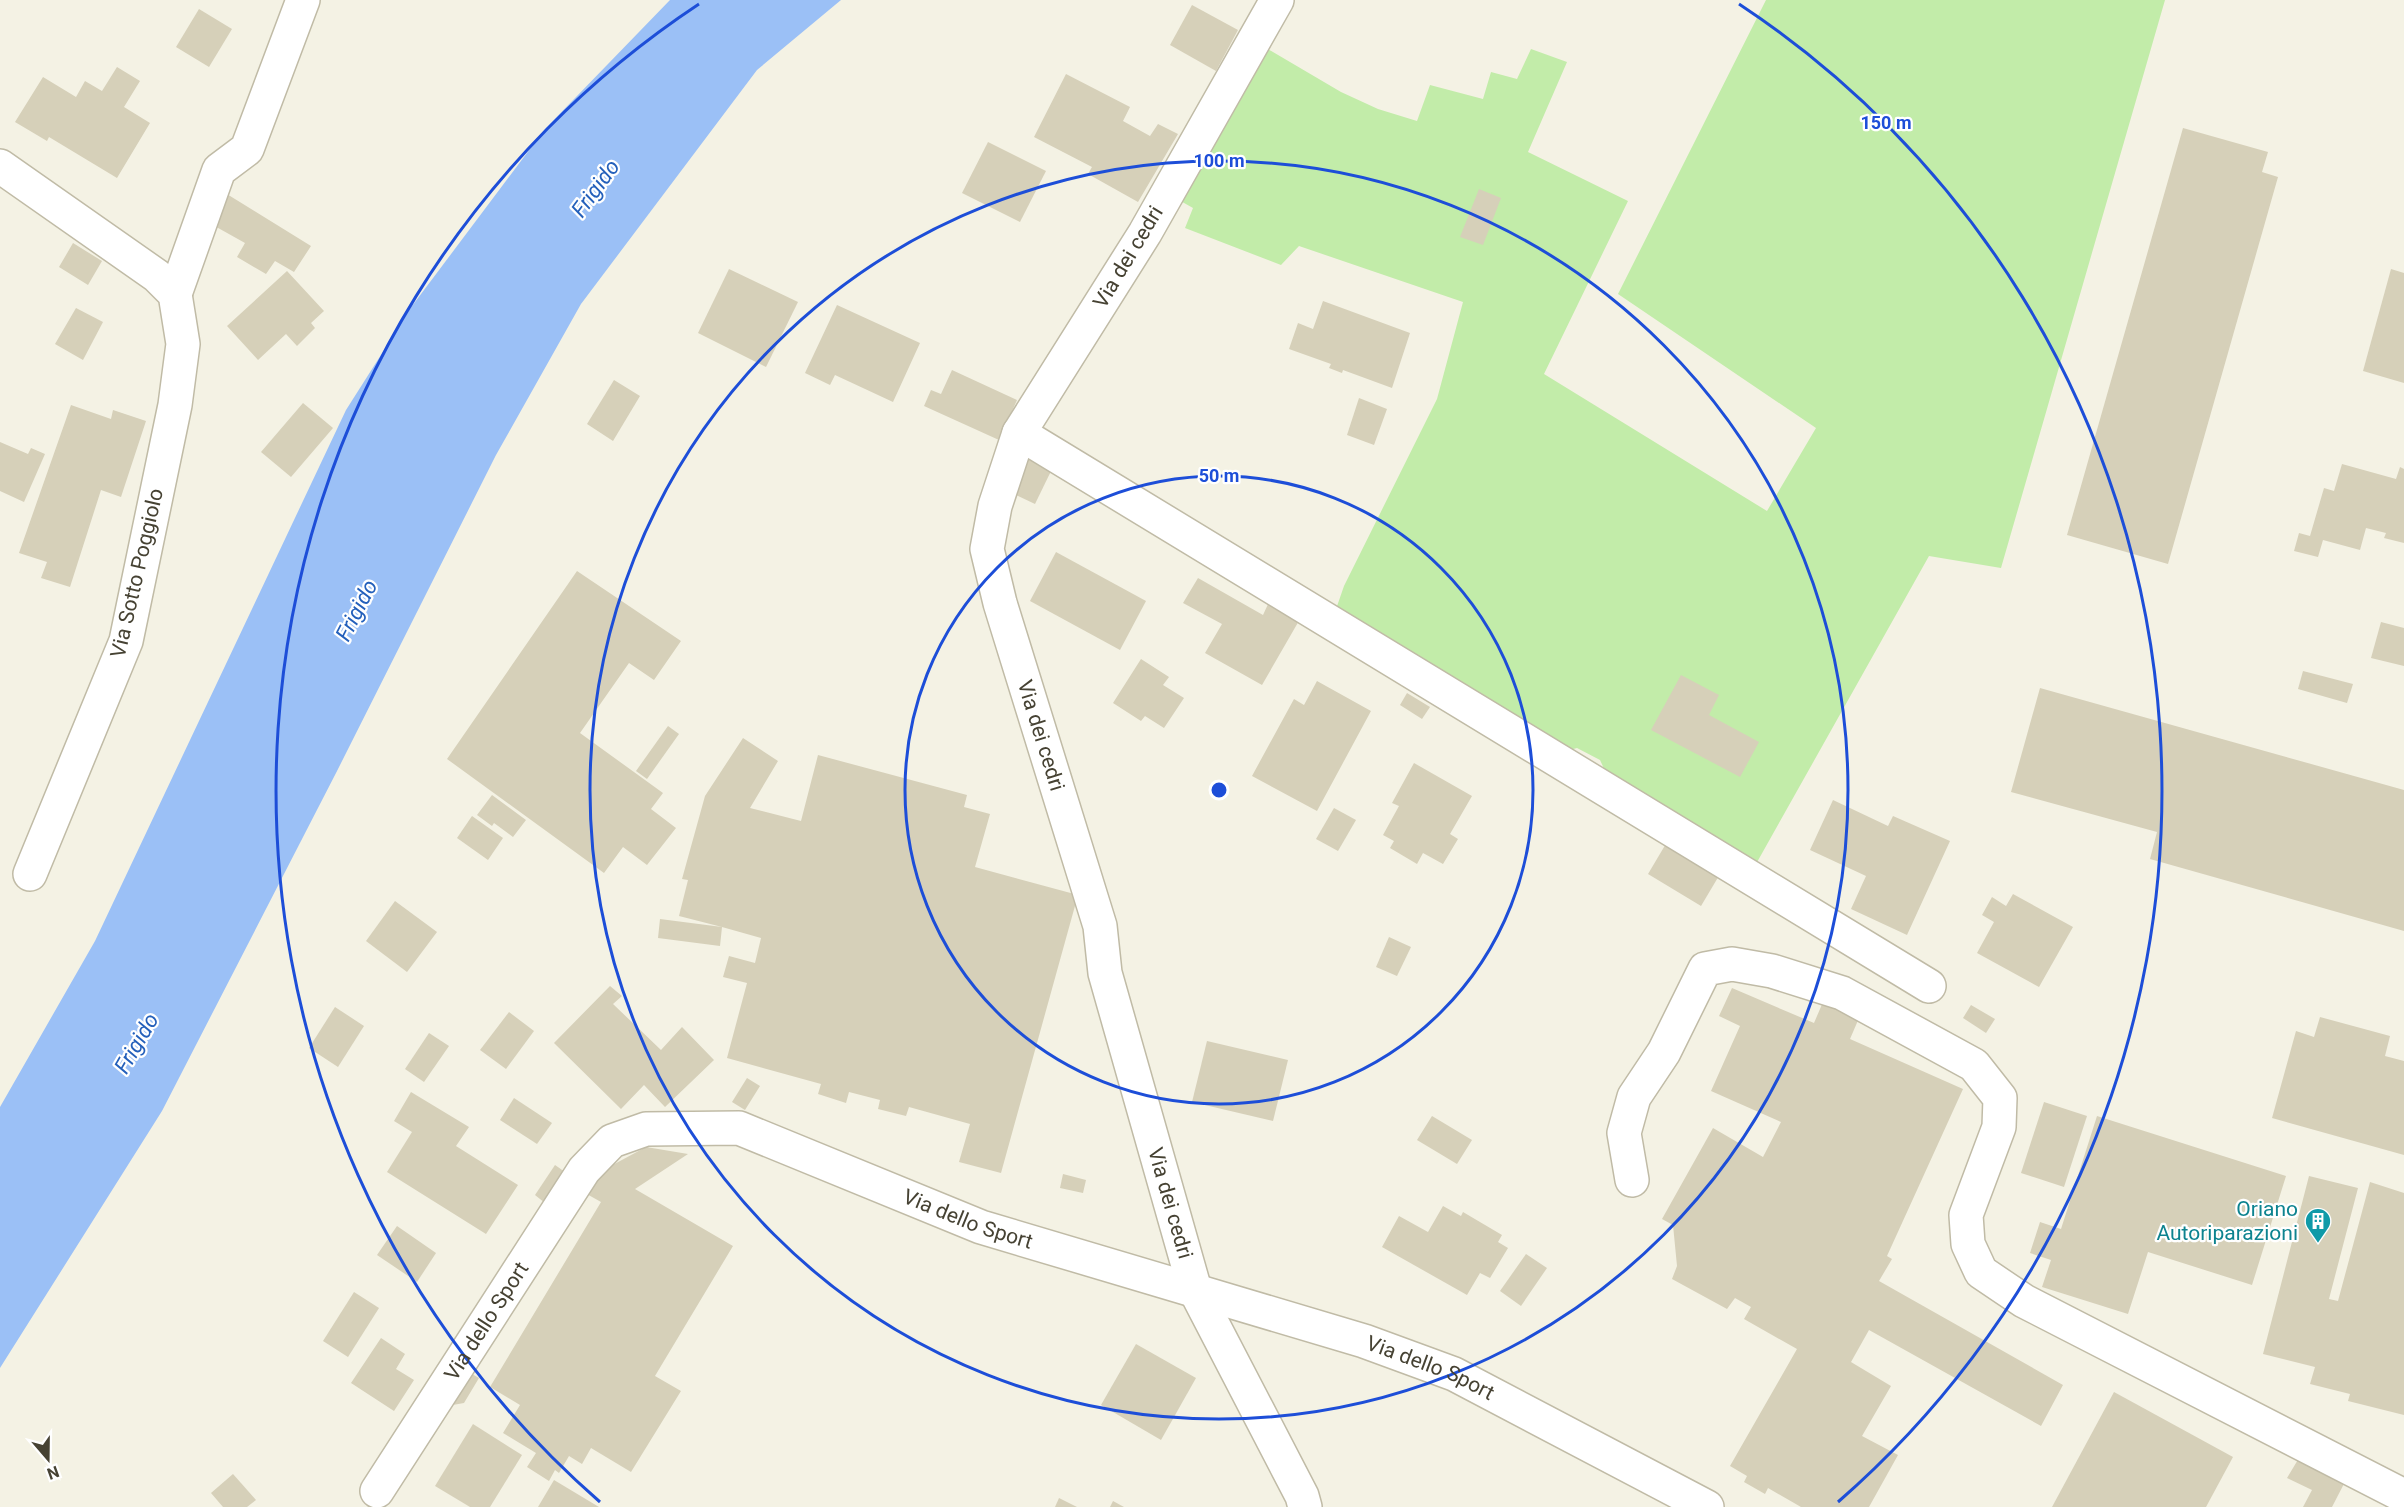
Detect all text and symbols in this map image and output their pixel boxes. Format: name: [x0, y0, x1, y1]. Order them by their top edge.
text: 150 m: [1860, 112, 1912, 133]
text: 100 m: [1193, 150, 1245, 171]
water label: Frigido: [566, 155, 625, 222]
street label: Via dei cedri: [1088, 202, 1168, 312]
text: 50 m: [1199, 465, 1239, 486]
street label: Via Sotto Poggiolo: [106, 486, 168, 660]
water label: Frigido: [330, 575, 382, 645]
street label: Via dei cedri: [1013, 677, 1069, 794]
centre of rings: [1209, 780, 1229, 800]
water label: Frigido: [109, 1009, 164, 1078]
street label: Via dei cedri: [1143, 1145, 1198, 1262]
street label: Via dello Sport: [900, 1184, 1036, 1254]
place label: Oriano Autoriparazioni: [2156, 1197, 2298, 1245]
building icon: Oriano Autoriparazioni: [2303, 1206, 2333, 1244]
street label: Via dello Sport: [439, 1257, 534, 1385]
street label: Via dello Sport: [1363, 1331, 1499, 1405]
north arrow: [18, 1429, 78, 1489]
text: N: [44, 1462, 62, 1483]

